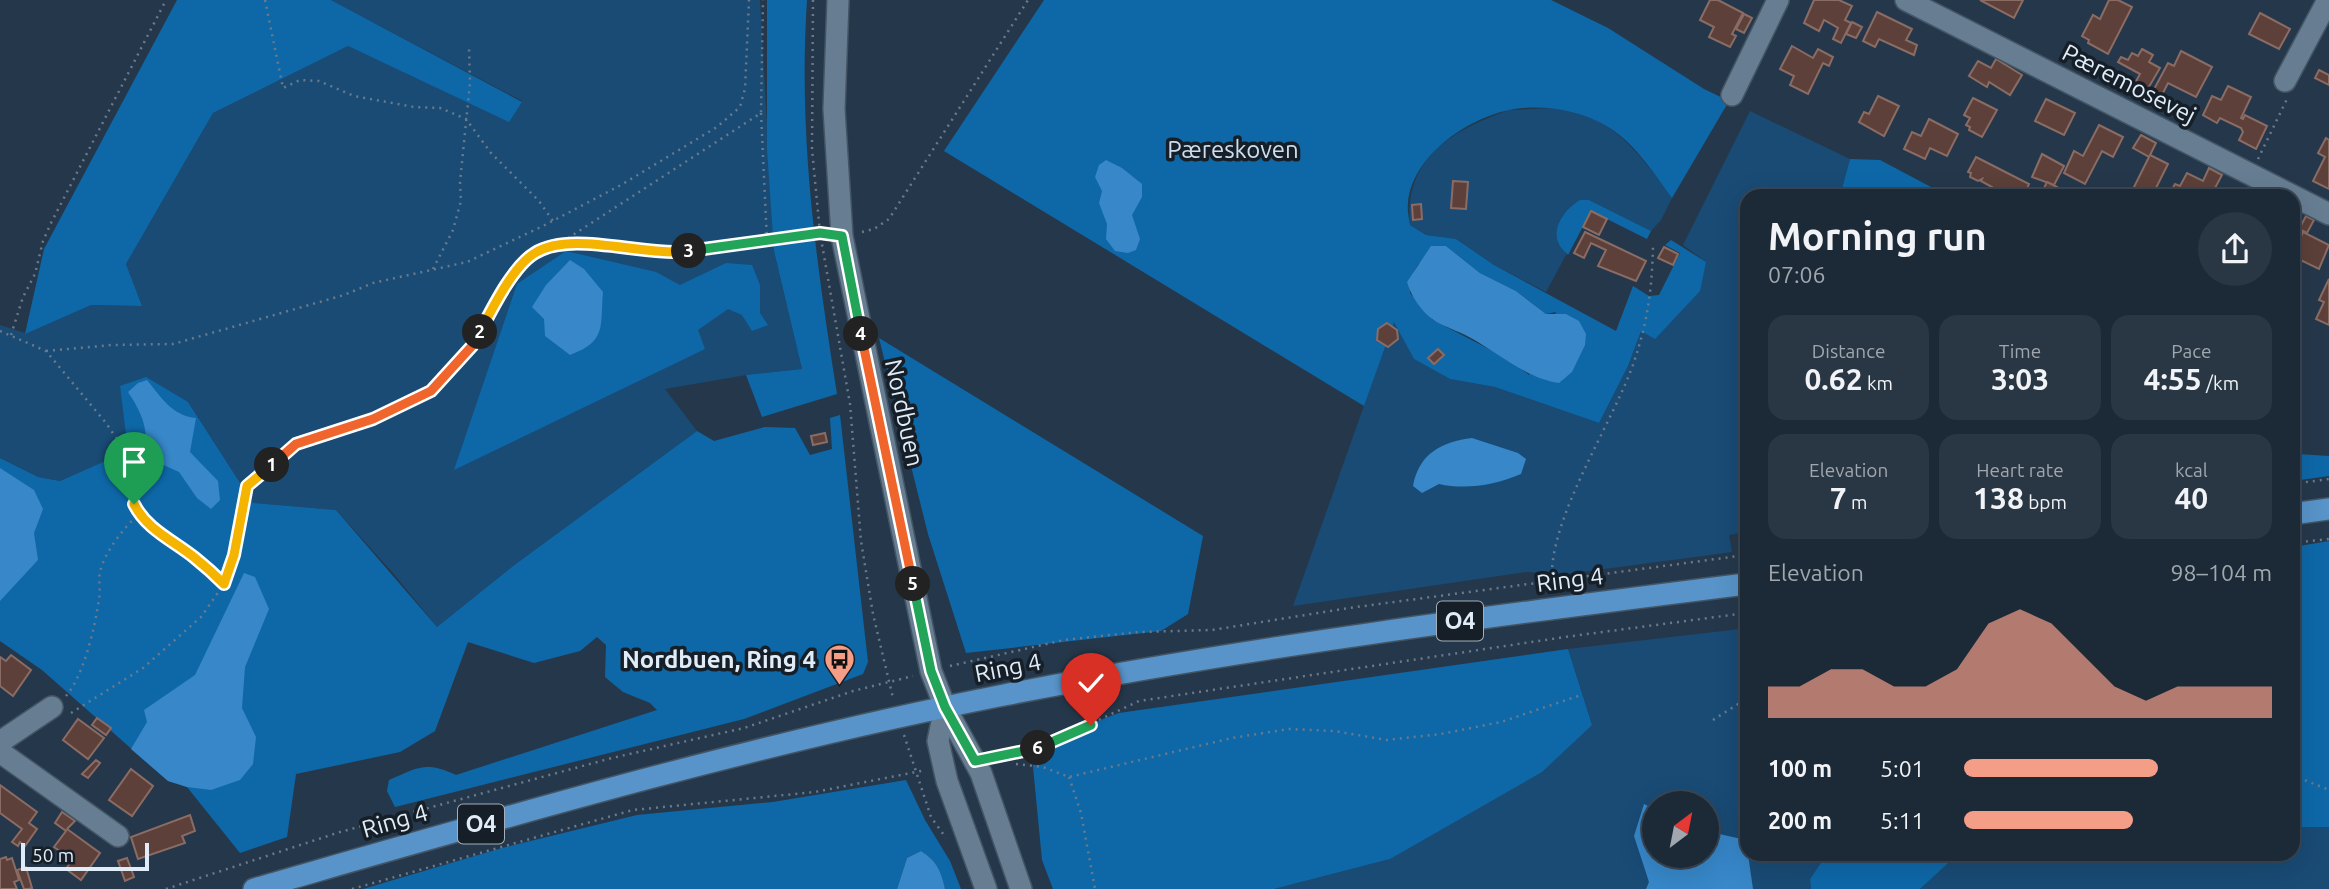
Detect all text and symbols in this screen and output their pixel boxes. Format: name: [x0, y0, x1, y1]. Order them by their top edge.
street label: Pæremosevej: [2058, 38, 2200, 129]
park label: Pæreskoven: [1167, 136, 1299, 163]
button: share: [2198, 212, 2272, 286]
text: Morning run: [1768, 215, 1987, 257]
pin: 3: [672, 233, 706, 268]
text: 3: [683, 239, 694, 261]
text: 07:06: [1768, 262, 1826, 287]
pin: 2: [462, 314, 498, 350]
pin: 4: [844, 316, 878, 352]
text: 2: [474, 320, 485, 342]
text: 4: [855, 322, 866, 344]
text: Distance: [1812, 340, 1885, 362]
text: Time: [1999, 340, 2041, 362]
text: Pace: [2171, 340, 2211, 362]
street label: Nordbuen: [880, 357, 929, 469]
text: 0.62: [1804, 362, 1863, 396]
text: 3:03: [1991, 362, 2049, 396]
text: 4:55: [2144, 362, 2202, 396]
text: km: [1863, 372, 1893, 394]
text: /km: [2202, 372, 2239, 394]
pin: [104, 432, 164, 504]
icon: arrive: [115, 443, 153, 481]
pin: 1: [254, 448, 290, 482]
text: 1: [266, 453, 277, 475]
text: Elevation: [1809, 459, 1888, 481]
text: Heart rate: [1976, 459, 2064, 481]
text: kcal: [2175, 459, 2208, 481]
text: 7: [1830, 481, 1847, 515]
text: 138: [1973, 481, 2024, 515]
text: 40: [2174, 481, 2208, 515]
text: m: [1847, 491, 1868, 513]
text: bpm: [2024, 491, 2067, 513]
text: Elevation: [1768, 560, 1864, 585]
text: 98–104 m: [2171, 560, 2272, 585]
street label: Ring 4: [1535, 562, 1605, 597]
pin: 5: [895, 566, 930, 602]
text: 5: [907, 572, 918, 594]
road number: O4: [1437, 601, 1483, 640]
bus stop icon: Nordbuen, Ring 4: [822, 643, 856, 687]
place label: Nordbuen, Ring 4: [622, 646, 816, 673]
street label: Ring 4: [972, 648, 1044, 687]
pin: [1061, 653, 1121, 725]
icon: check: [1072, 664, 1110, 702]
pin: 6: [1020, 730, 1056, 766]
text: 6: [1032, 736, 1043, 758]
text: 100 m: [1768, 756, 1832, 781]
text: 5:01: [1880, 756, 1925, 781]
north arrow: [1642, 791, 1718, 868]
map controls: [1642, 791, 1719, 868]
street label: Ring 4: [359, 798, 431, 843]
road number: O4: [458, 804, 504, 844]
text: 200 m: [1768, 808, 1832, 833]
text: 5:11: [1880, 808, 1925, 833]
scale bar: [21, 840, 149, 872]
text: 50 m: [32, 844, 74, 866]

